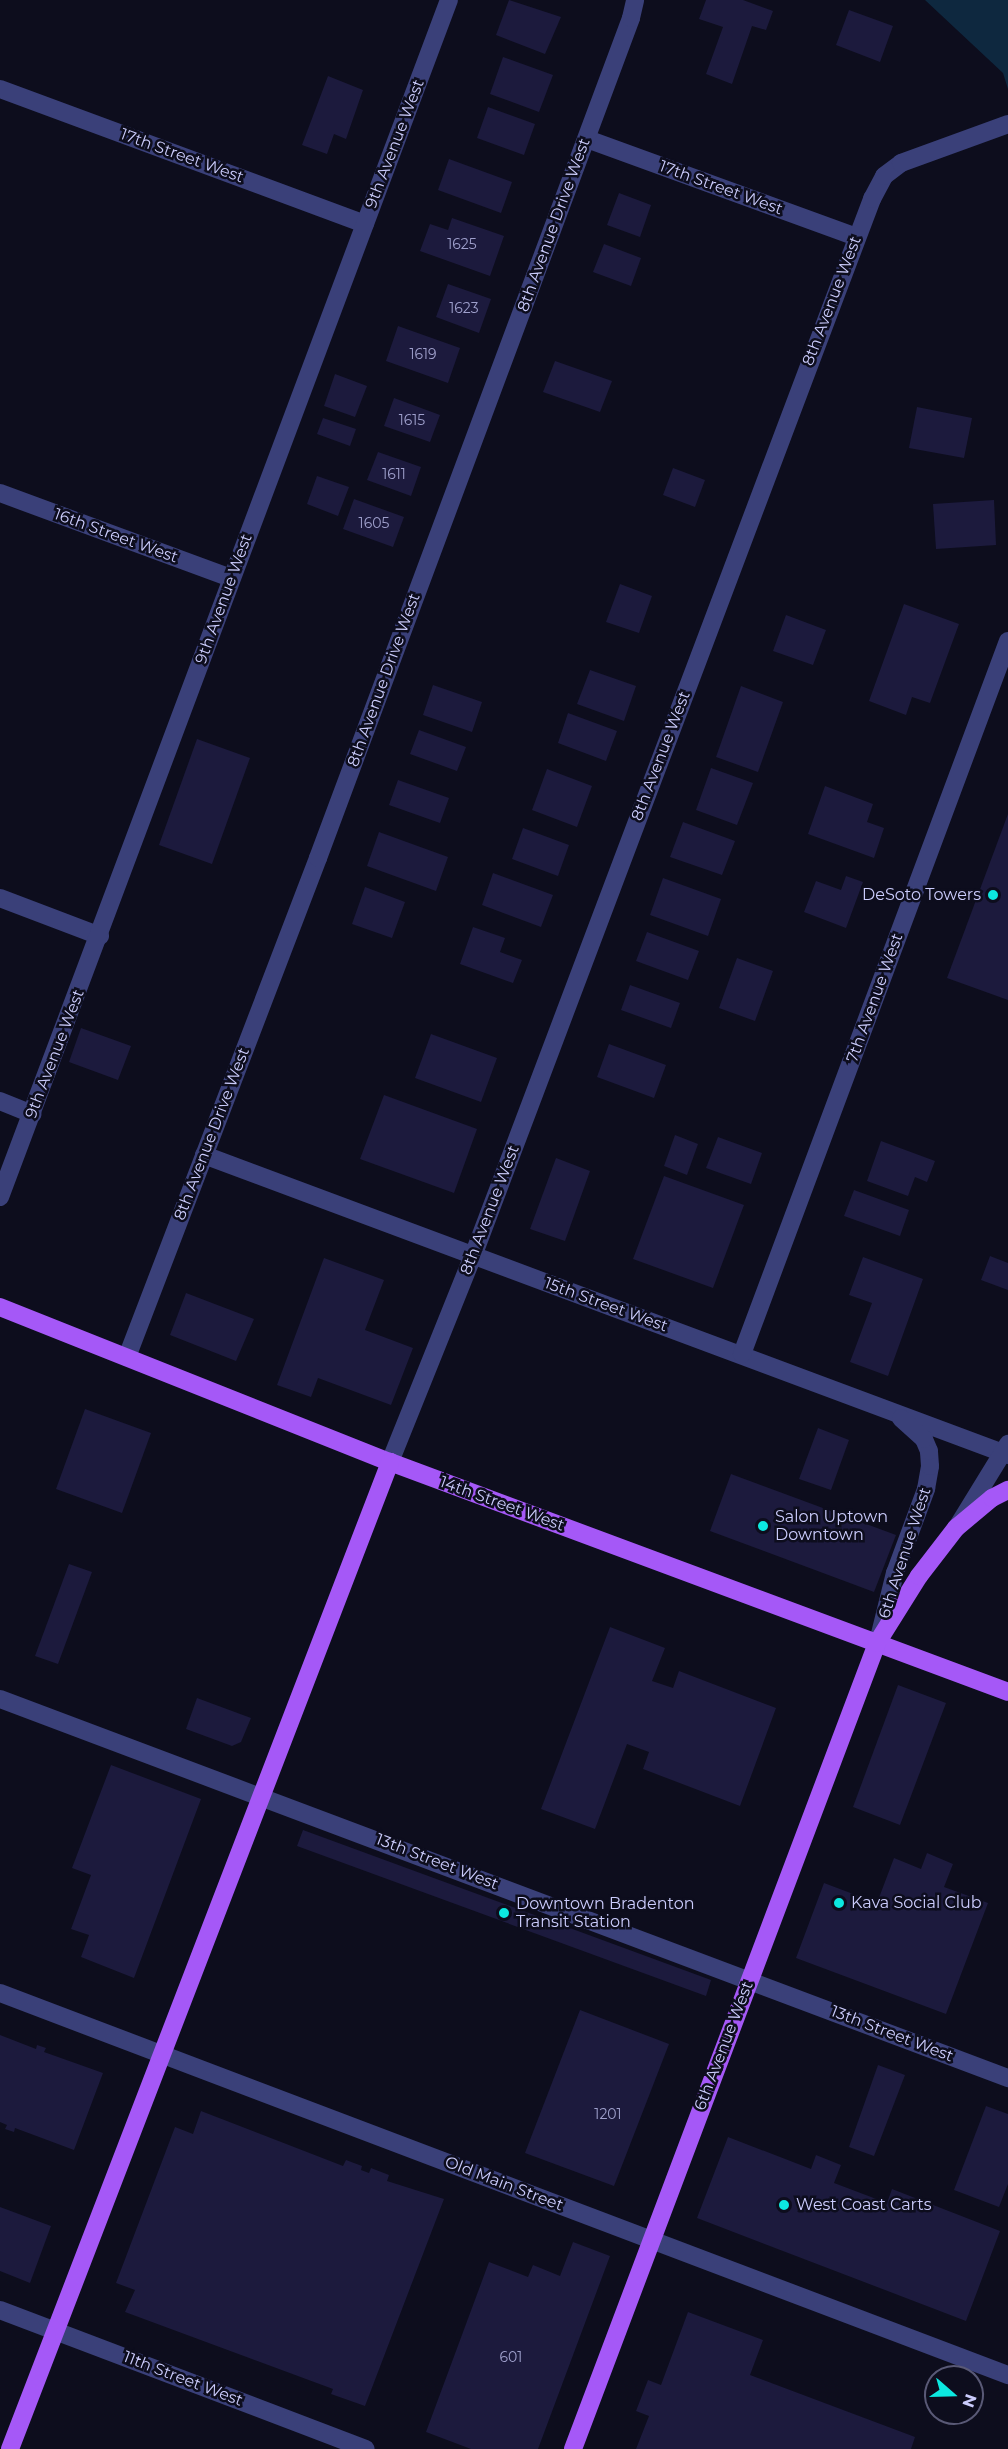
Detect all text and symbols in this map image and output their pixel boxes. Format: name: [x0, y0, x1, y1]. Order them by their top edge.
street label: 9th Avenue West: [362, 77, 428, 211]
street label: 17th Street West: [118, 125, 246, 187]
street label: 8th Avenue Drive West: [514, 136, 594, 314]
street label: 17th Street West: [657, 157, 785, 219]
street label: 8th Avenue West: [798, 234, 866, 368]
house number: 1625: [447, 236, 477, 252]
house number: 1623: [449, 300, 479, 316]
house number: 1619: [409, 346, 437, 362]
house number: 1615: [399, 412, 425, 428]
house number: 1611: [382, 466, 406, 482]
street label: 16th Street West: [51, 505, 181, 567]
house number: 1605: [359, 515, 389, 531]
street label: 9th Avenue West: [192, 531, 256, 667]
street label: 8th Avenue Drive West: [344, 591, 424, 769]
street label: 8th Avenue West: [627, 689, 695, 823]
place label: DeSoto Towers: [862, 885, 981, 905]
marker: DeSoto Towers: [986, 888, 1000, 902]
street label: 7th Avenue West: [843, 931, 907, 1065]
street label: 9th Avenue West: [22, 987, 88, 1121]
street label: 8th Avenue Drive West: [170, 1045, 254, 1223]
street label: 8th Avenue West: [456, 1143, 524, 1277]
street label: 15th Street West: [542, 1274, 670, 1336]
street label: 14th Street West: [437, 1473, 567, 1535]
street label: 6th Avenue West: [875, 1485, 935, 1621]
place label: Salon Uptown Downtown: [775, 1507, 888, 1545]
marker: Salon Uptown Downtown: [756, 1519, 770, 1533]
street label: 13th Street West: [373, 1830, 501, 1894]
place label: Kava Social Club: [851, 1893, 982, 1913]
place label: Downtown Bradenton Transit Station: [516, 1894, 695, 1932]
marker: Kava Social Club: [832, 1896, 846, 1910]
marker: Downtown Bradenton Transit Station: [497, 1906, 511, 1920]
street label: 6th Avenue West: [691, 1979, 757, 2113]
street label: 13th Street West: [828, 2002, 956, 2066]
house number: 1201: [594, 2106, 622, 2122]
street label: Old Main Street: [442, 2153, 566, 2215]
place label: West Coast Carts: [796, 2195, 932, 2215]
marker: West Coast Carts: [777, 2198, 791, 2212]
street label: 11th Street West: [121, 2347, 245, 2411]
house number: 601: [500, 2349, 522, 2365]
north arrow: [924, 2365, 984, 2425]
text: N: [958, 2391, 981, 2410]

